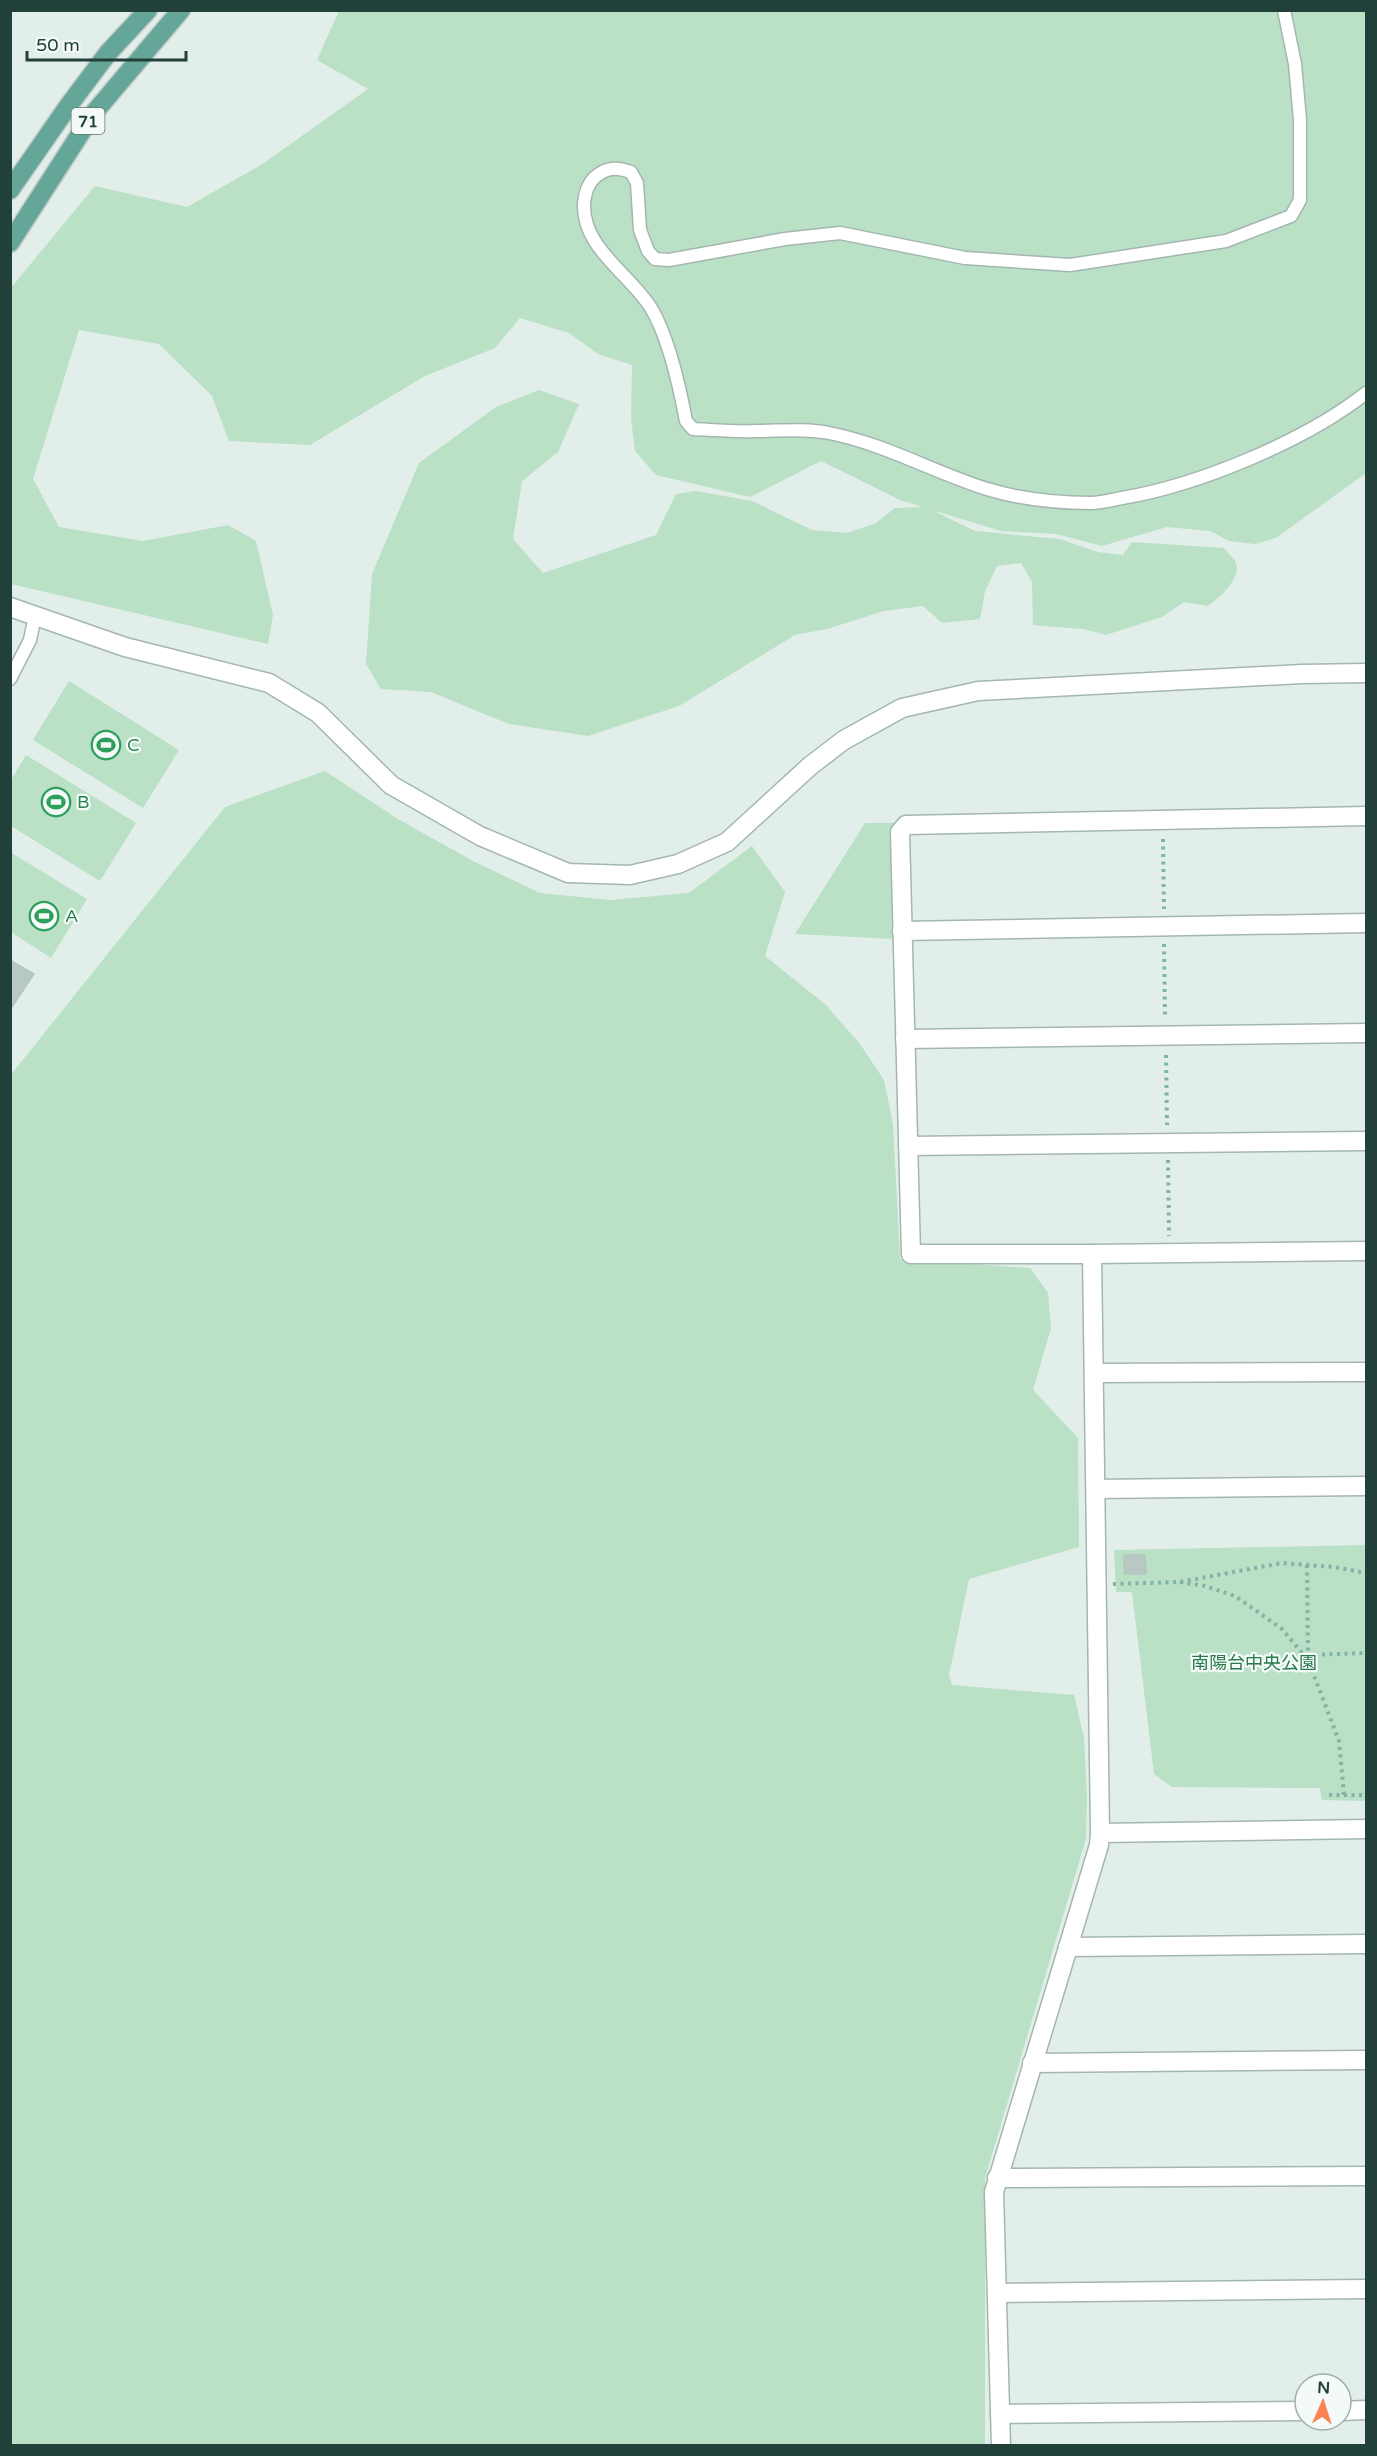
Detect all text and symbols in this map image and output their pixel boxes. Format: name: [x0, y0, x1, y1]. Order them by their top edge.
scale bar: [27, 24, 186, 62]
text: 50 m: [36, 34, 80, 56]
road number: 71: [72, 108, 104, 134]
sports icon: C: [90, 729, 122, 761]
place label: C: [127, 734, 140, 756]
sports icon: B: [40, 786, 72, 818]
place label: B: [77, 791, 89, 813]
sports icon: A: [28, 900, 60, 932]
place label: A: [65, 905, 78, 927]
park label: 南陽台中央公園: [1191, 1652, 1317, 1674]
north arrow: [1293, 2372, 1353, 2432]
text: N: [1317, 2378, 1331, 2398]

